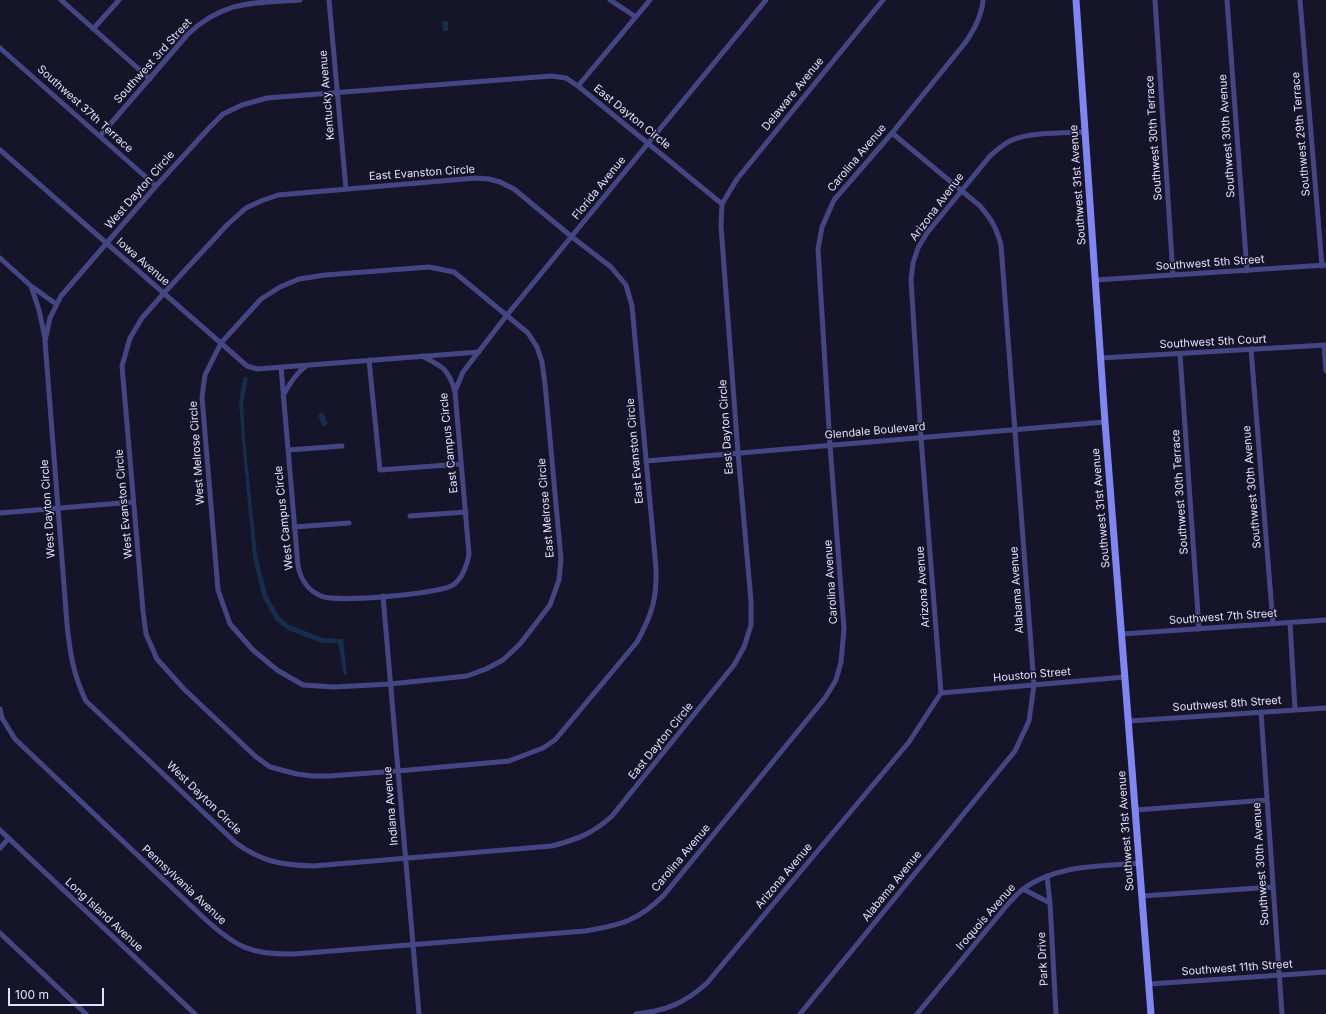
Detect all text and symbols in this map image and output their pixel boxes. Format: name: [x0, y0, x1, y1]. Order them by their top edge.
street label: Southwest 3rd Street: [111, 16, 195, 106]
street label: Kentucky Avenue: [316, 49, 338, 141]
street label: Delaware Avenue: [759, 55, 827, 133]
street label: Southwest 37th Terrace: [34, 63, 136, 155]
street label: Southwest 29th Terrace: [1289, 71, 1313, 197]
street label: Southwest 30th Avenue: [1216, 74, 1238, 198]
street label: Southwest 30th Terrace: [1143, 75, 1165, 201]
street label: East Dayton Circle: [591, 82, 673, 152]
street label: Carolina Avenue: [825, 121, 889, 195]
street label: Southwest 31st Avenue: [1067, 124, 1089, 246]
street label: West Dayton Circle: [102, 148, 178, 232]
street label: Florida Avenue: [570, 154, 628, 222]
street label: East Evanston Circle: [369, 163, 475, 183]
street label: Arizona Avenue: [907, 170, 967, 244]
street label: Iowa Avenue: [114, 235, 172, 289]
street label: Southwest 5th Street: [1155, 253, 1265, 273]
street label: Southwest 5th Court: [1159, 333, 1267, 351]
street label: East Dayton Circle: [716, 379, 736, 475]
street label: East Campus Circle: [437, 392, 461, 494]
street label: East Evanston Circle: [624, 398, 646, 504]
street label: West Melrose Circle: [187, 401, 207, 505]
street label: Glendale Boulevard: [824, 420, 926, 442]
street label: Southwest 30th Avenue: [1240, 425, 1264, 549]
street label: Southwest 30th Terrace: [1169, 429, 1191, 555]
street label: Southwest 31st Avenue: [1089, 447, 1113, 569]
street label: West Evanston Circle: [113, 449, 135, 559]
street label: East Melrose Circle: [535, 458, 557, 558]
street label: West Dayton Circle: [38, 459, 58, 559]
street label: West Campus Circle: [272, 465, 296, 571]
street label: Carolina Avenue: [821, 539, 841, 625]
street label: Arizona Avenue: [914, 546, 932, 628]
street label: Alabama Avenue: [1007, 546, 1027, 634]
street label: Southwest 7th Street: [1168, 607, 1278, 627]
street label: Houston Street: [993, 665, 1071, 685]
street label: Southwest 8th Street: [1172, 694, 1282, 714]
street label: East Dayton Circle: [626, 700, 696, 782]
street label: West Dayton Circle: [164, 759, 244, 837]
street label: Indiana Avenue: [381, 766, 401, 846]
street label: Southwest 31st Avenue: [1115, 770, 1137, 892]
street label: Southwest 30th Avenue: [1250, 802, 1272, 926]
street label: Carolina Avenue: [649, 821, 713, 895]
street label: Arizona Avenue: [753, 841, 815, 911]
street label: Pennsylvania Avenue: [139, 842, 229, 928]
street label: Alabama Avenue: [859, 848, 925, 924]
street label: Long Island Avenue: [62, 875, 146, 955]
street label: Iroquois Avenue: [954, 881, 1018, 953]
street label: Park Drive: [1035, 932, 1051, 986]
street label: Southwest 11th Street: [1181, 958, 1293, 978]
scale bar: [10, 980, 106, 1006]
text: 100 m: [15, 987, 49, 1002]

